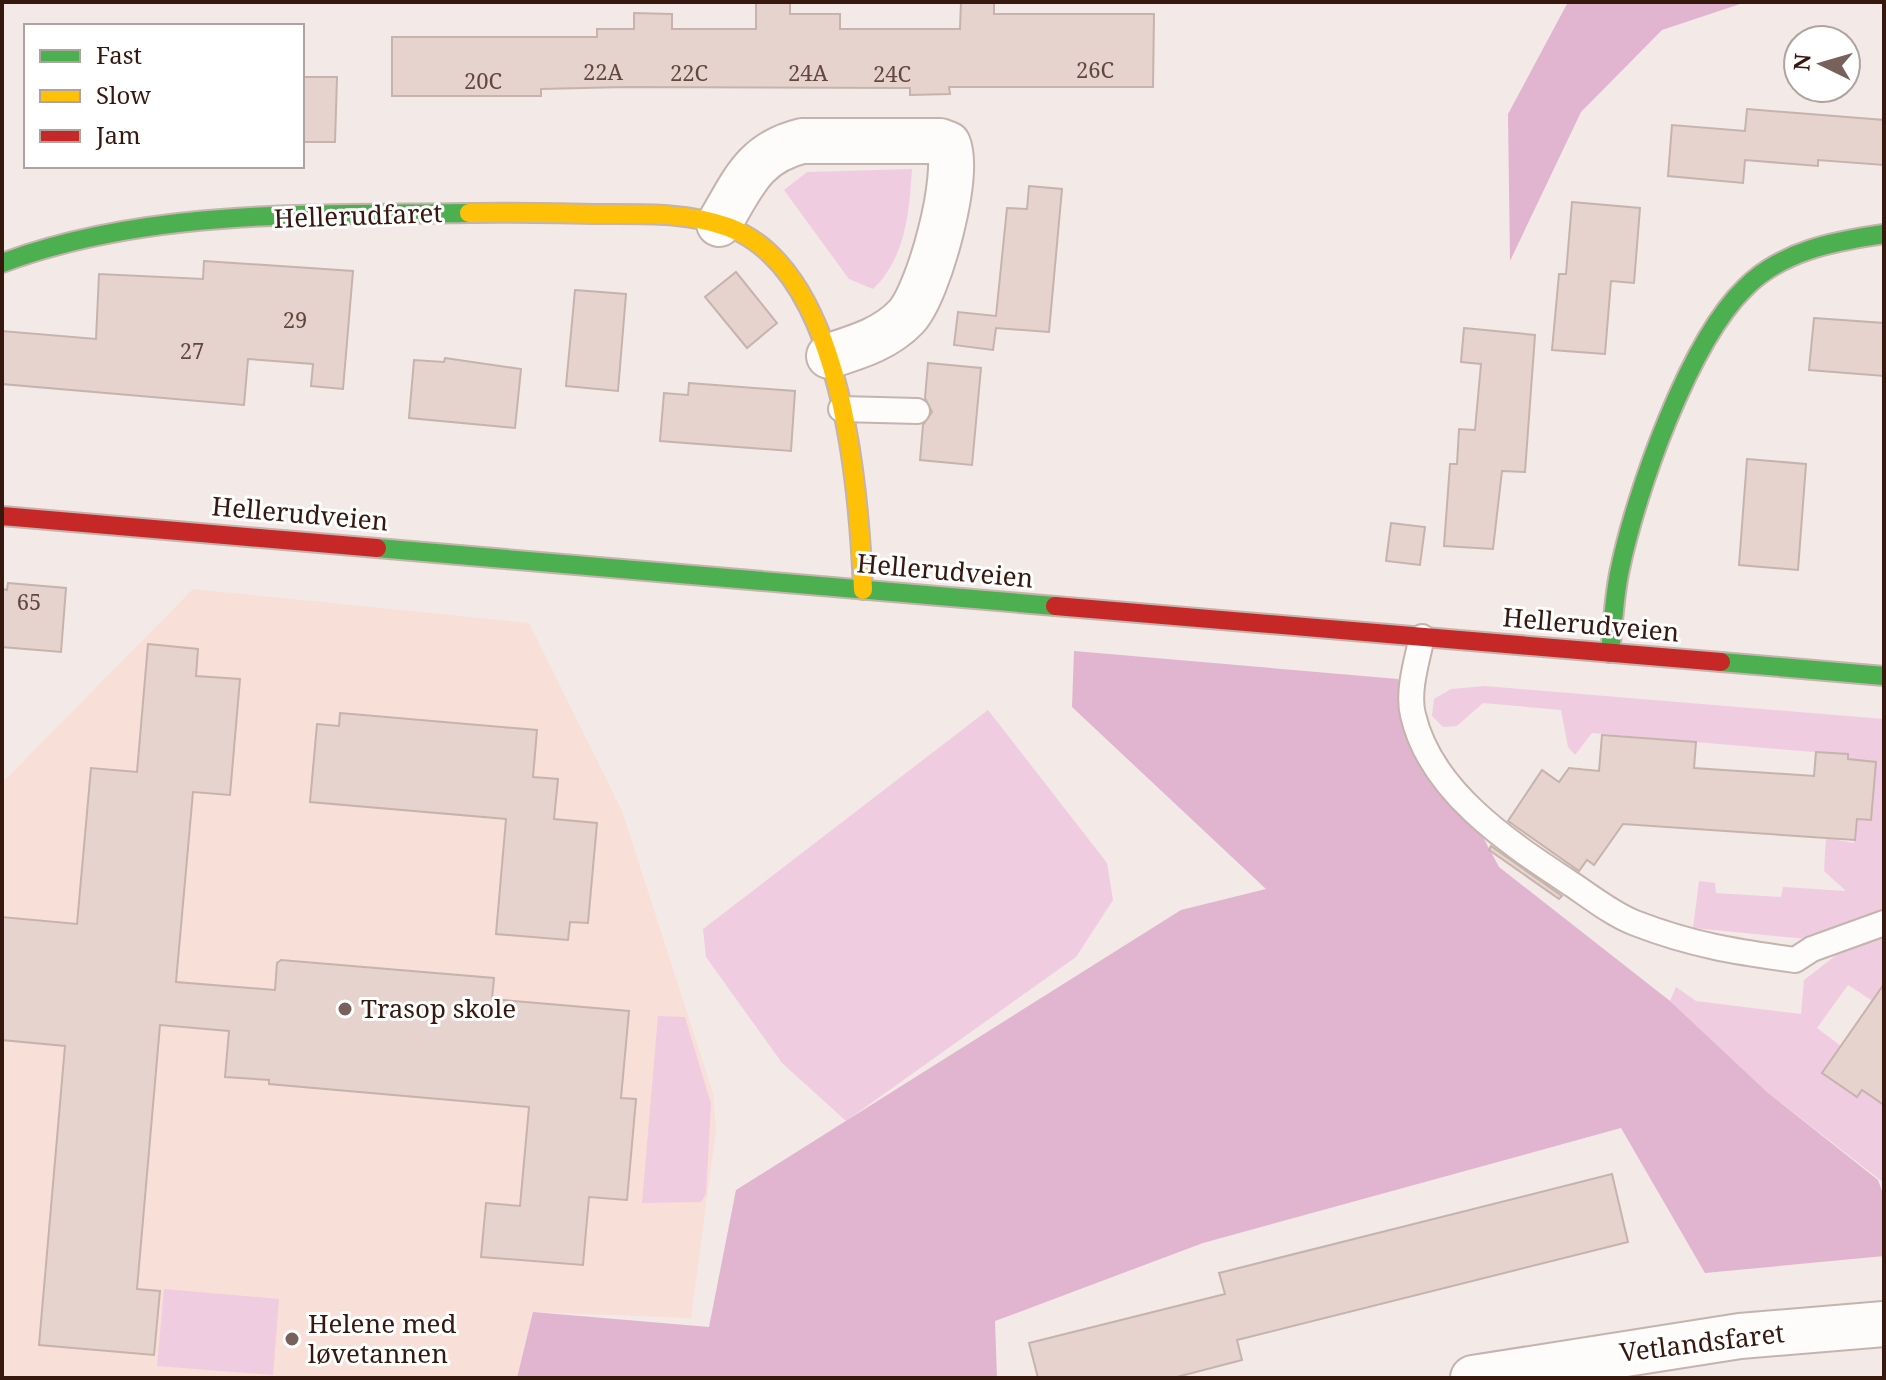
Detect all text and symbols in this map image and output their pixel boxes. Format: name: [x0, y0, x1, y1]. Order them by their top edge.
legend: [24, 24, 304, 168]
north arrow: [1782, 24, 1862, 104]
text: Fast: [96, 38, 142, 71]
text: N: [1785, 52, 1817, 72]
house number: 26C: [1076, 54, 1114, 84]
house number: 22A: [583, 56, 624, 86]
house number: 22C: [670, 57, 708, 87]
house number: 24A: [788, 57, 829, 87]
house number: 24C: [873, 58, 911, 88]
house number: 20C: [464, 65, 502, 95]
text: Slow: [96, 78, 151, 111]
text: Jam: [95, 118, 141, 151]
street label: Hellerudfaret: [273, 194, 443, 236]
house number: 29: [283, 304, 307, 334]
house number: 27: [180, 335, 204, 365]
street label: Hellerudveien: [210, 487, 390, 539]
street label: Hellerudveien: [855, 544, 1035, 596]
house number: 65: [17, 586, 41, 616]
street label: Hellerudveien: [1501, 598, 1681, 650]
place label: Trasop skole: [361, 990, 516, 1026]
marker: Trasop skole: [336, 1000, 354, 1018]
place label: Helene med løvetannen: [308, 1305, 456, 1371]
street label: Vetlandsfaret: [1617, 1314, 1786, 1370]
marker: Helene med løvetannen: [283, 1330, 301, 1348]

